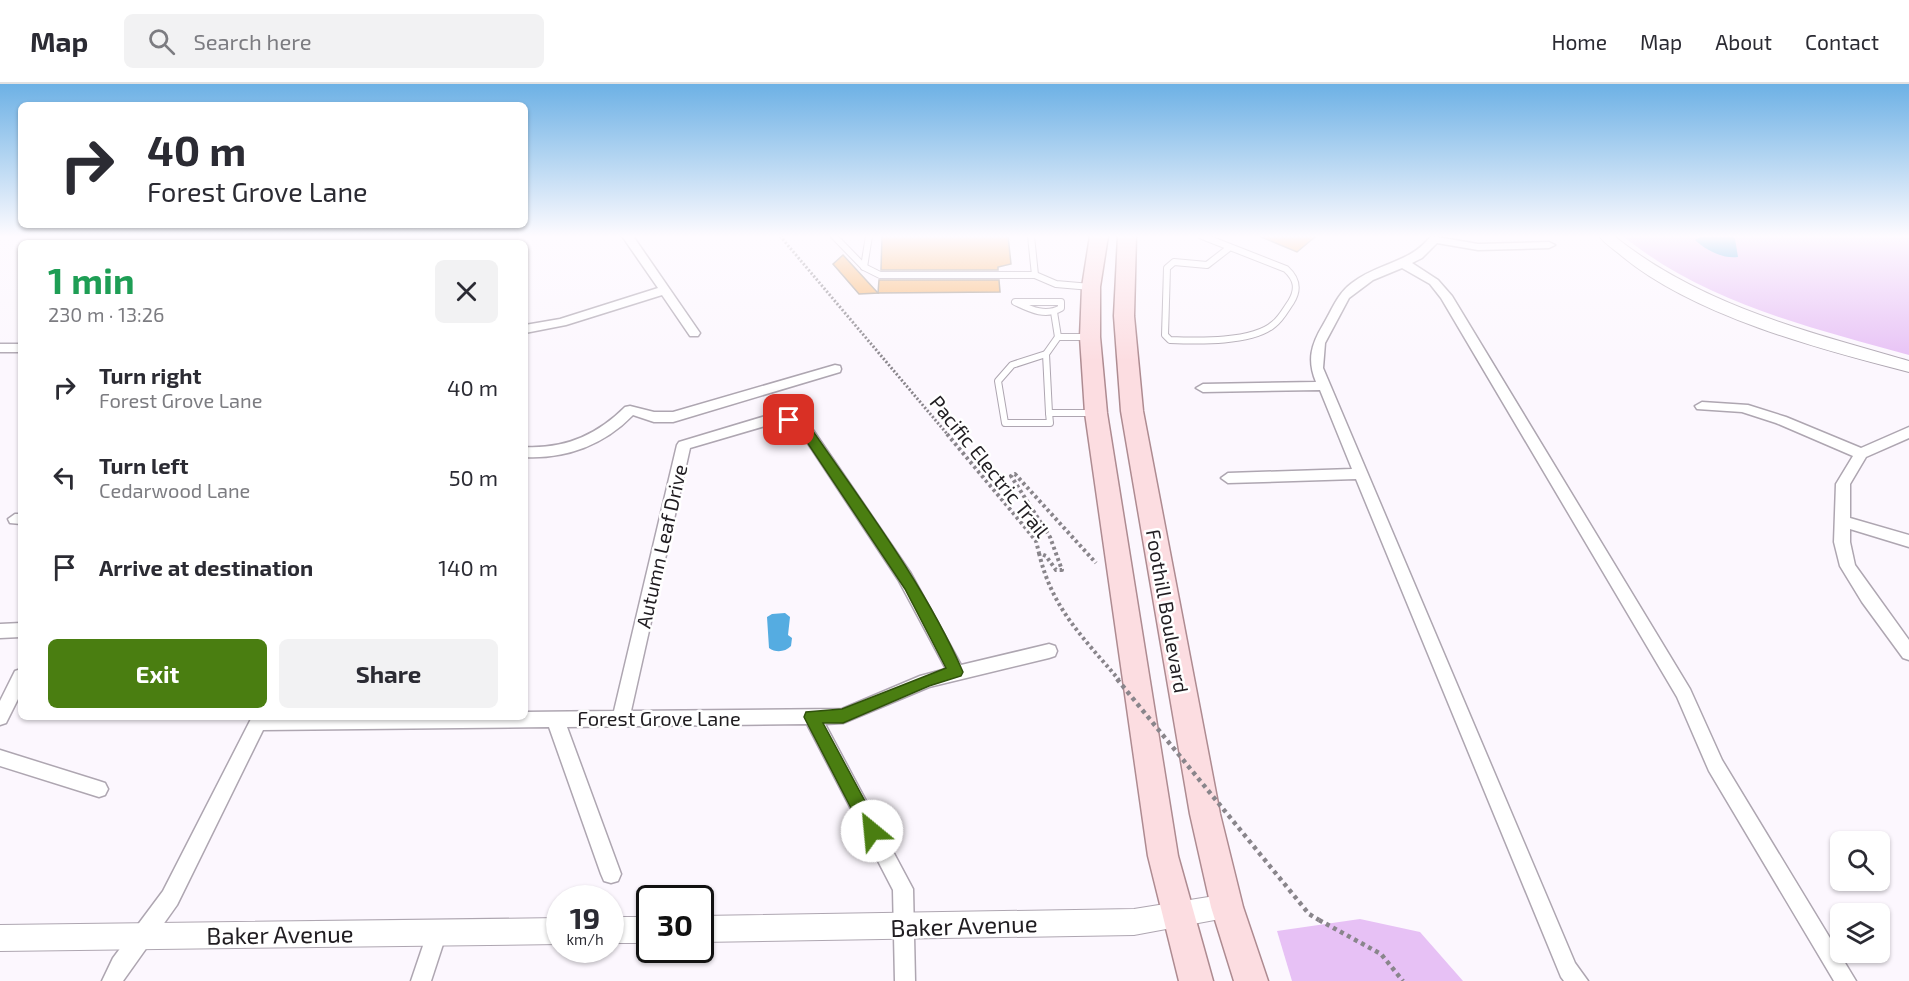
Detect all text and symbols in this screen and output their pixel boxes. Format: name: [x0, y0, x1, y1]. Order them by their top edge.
search box: [124, 14, 544, 68]
text: Map: [30, 24, 88, 58]
icon: search: [145, 25, 178, 58]
text: Search here: [193, 28, 312, 54]
text: Home: [1551, 29, 1607, 54]
text: Map: [1640, 29, 1682, 54]
text: About: [1715, 29, 1772, 54]
text: Contact: [1805, 29, 1879, 54]
text: 40 m: [147, 124, 246, 174]
icon: right: [48, 126, 126, 204]
text: Forest Grove Lane: [147, 175, 368, 207]
text: 1 min: [48, 258, 135, 301]
button: close: [435, 260, 498, 323]
text: 230 m · 13:26: [48, 302, 165, 326]
text: Turn right: [99, 362, 201, 388]
icon: right: [48, 371, 81, 404]
text: 40 m: [447, 374, 498, 400]
text: Forest Grove Lane: [99, 388, 262, 412]
street label: Pacific Electric Trail: [925, 390, 1055, 542]
pin: [763, 394, 814, 445]
icon: arrive: [772, 403, 805, 436]
text: Turn left: [99, 452, 188, 478]
icon: left: [48, 461, 81, 494]
street label: Autumn Leaf Drive: [630, 462, 692, 630]
text: 50 m: [449, 464, 498, 490]
text: Cedarwood Lane: [99, 478, 250, 502]
street label: Foothill Boulevard: [1142, 527, 1194, 695]
icon: arrive: [48, 551, 81, 584]
text: Arrive at destination: [99, 554, 313, 580]
text: 140 m: [438, 554, 498, 580]
button: Exit: [48, 639, 267, 708]
button: Share: [279, 639, 498, 708]
street label: Forest Grove Lane: [577, 706, 741, 730]
position arrow: [840, 799, 904, 863]
map controls: [1830, 831, 1890, 963]
button: search: [1830, 831, 1890, 891]
speed limit sign: 30: [636, 885, 714, 963]
text: 19: [570, 899, 600, 935]
button: layers: [1830, 903, 1890, 963]
street label: Baker Avenue: [890, 908, 1038, 942]
street label: Baker Avenue: [206, 918, 354, 950]
text: km/h: [566, 930, 604, 948]

